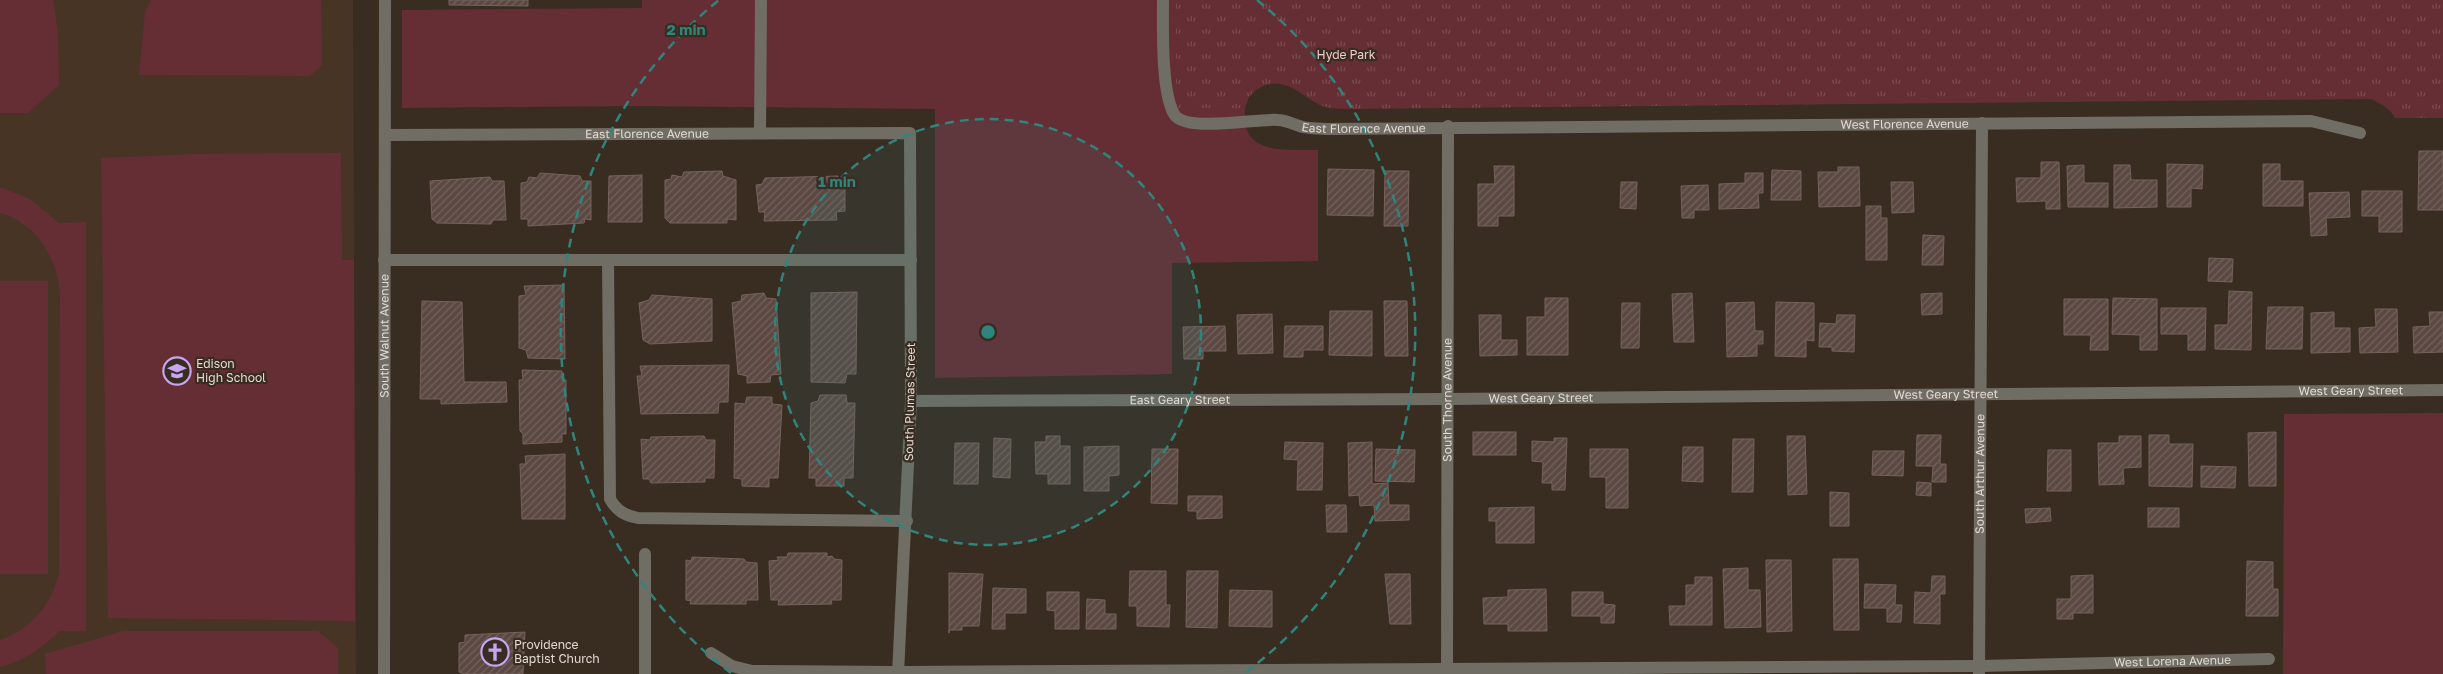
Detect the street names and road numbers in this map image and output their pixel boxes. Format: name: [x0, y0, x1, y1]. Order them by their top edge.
street label: West Florence Avenue: [1840, 116, 1969, 132]
street label: East Florence Avenue: [1300, 119, 1426, 136]
street label: East Florence Avenue: [585, 126, 709, 141]
street label: South Walnut Avenue: [376, 274, 392, 398]
street label: South Thorne Avenue: [1439, 338, 1455, 462]
street label: South Plumas Street: [901, 342, 918, 461]
street label: West Geary Street: [2298, 382, 2404, 398]
street label: West Geary Street: [1893, 386, 1999, 402]
street label: West Geary Street: [1489, 390, 1594, 406]
street label: East Geary Street: [1130, 392, 1231, 407]
street label: South Arthur Avenue: [1972, 414, 1987, 534]
street label: West Lorena Avenue: [2114, 652, 2231, 670]

